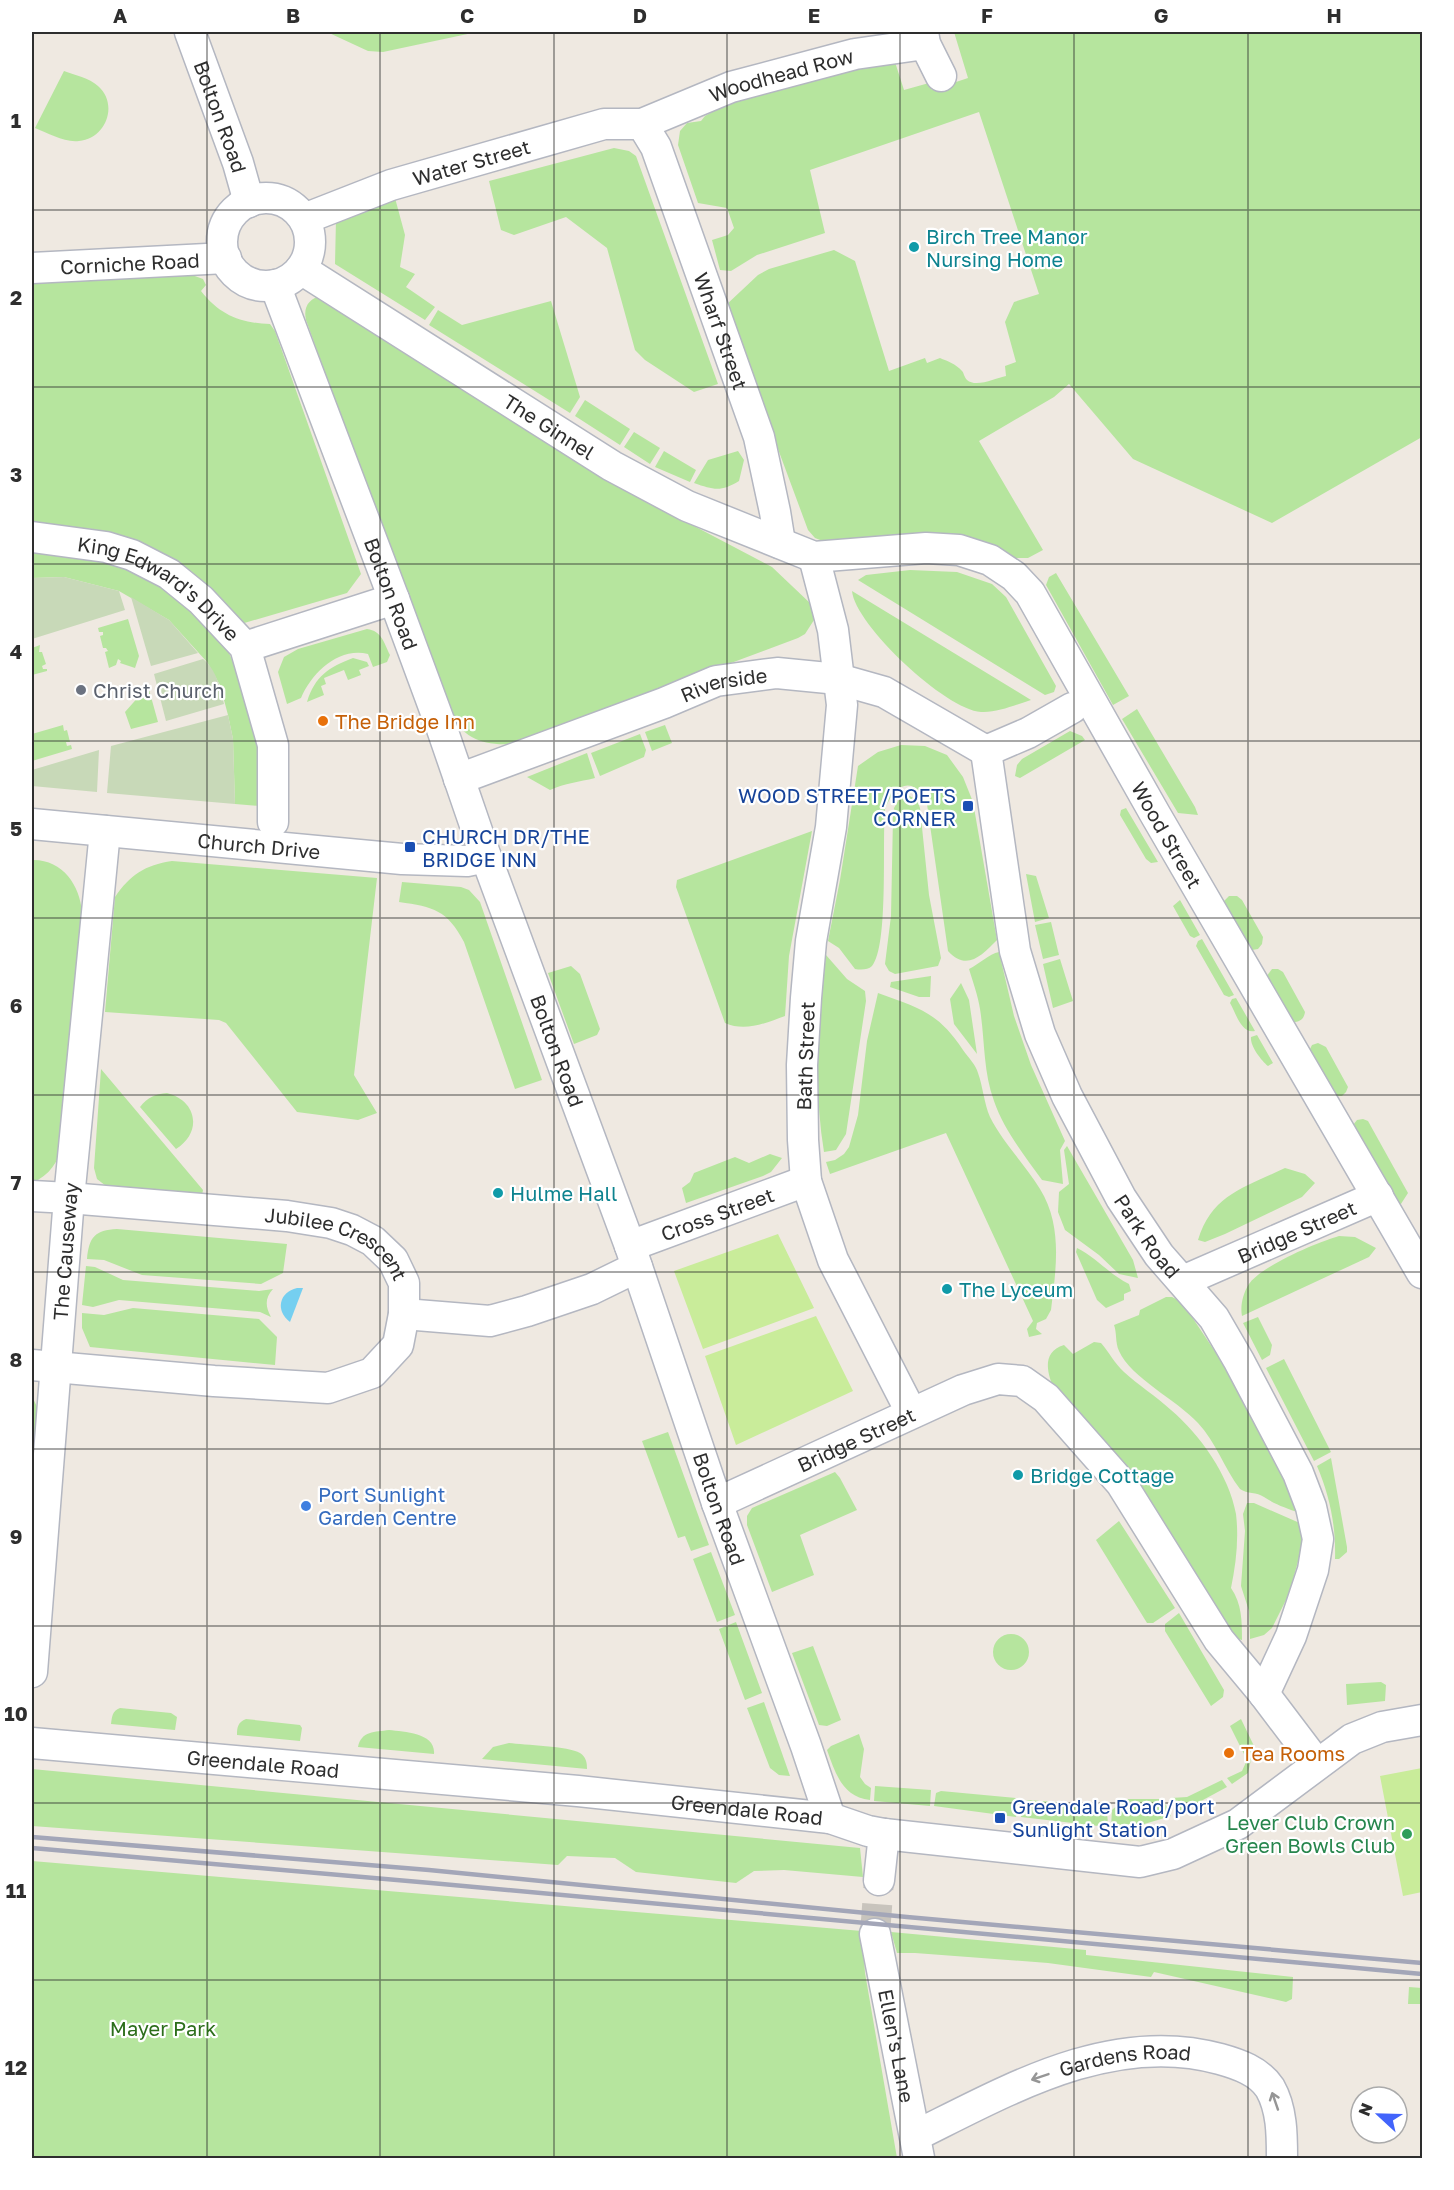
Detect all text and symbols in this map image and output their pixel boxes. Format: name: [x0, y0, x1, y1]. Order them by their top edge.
text: A: [113, 3, 127, 27]
text: B: [286, 3, 300, 27]
text: C: [460, 3, 474, 27]
text: D: [633, 3, 647, 27]
text: E: [808, 3, 820, 27]
text: F: [981, 3, 993, 27]
text: G: [1154, 3, 1168, 27]
text: H: [1326, 3, 1342, 27]
street label: Woodhead Row: [705, 43, 856, 107]
street label: Bolton Road: [189, 57, 252, 175]
text: 1: [11, 108, 21, 132]
street label: Water Street: [410, 134, 533, 190]
place label: Birch Tree Manor Nursing Home: [926, 224, 1088, 271]
marker: Birch Tree Manor Nursing Home: [907, 240, 921, 254]
street label: Corniche Road: [59, 247, 200, 279]
street label: Wharf Street: [689, 269, 753, 393]
text: 2: [10, 285, 22, 309]
street label: The Ginnel: [499, 389, 599, 464]
text: 3: [10, 462, 22, 486]
street label: King Edward's Drive: [76, 531, 245, 646]
street label: Bolton Road: [360, 534, 424, 653]
text: 4: [10, 639, 22, 663]
street label: Riverside: [677, 662, 769, 707]
place label: Christ Church: [93, 678, 224, 702]
marker: Christ Church: [74, 683, 88, 697]
place label: The Bridge Inn: [335, 709, 475, 733]
marker: The Bridge Inn: [316, 714, 330, 728]
street label: Wood Street: [1127, 777, 1207, 892]
place label: WOOD STREET/POETS CORNER: [738, 783, 956, 830]
marker: WOOD STREET/POETS CORNER: [961, 799, 975, 813]
text: 5: [10, 816, 22, 840]
place label: CHURCH DR/THE BRIDGE INN: [422, 824, 590, 871]
street label: Church Drive: [196, 828, 322, 863]
marker: CHURCH DR/THE BRIDGE INN: [403, 840, 417, 854]
street label: Bolton Road: [526, 991, 589, 1110]
text: 6: [10, 993, 22, 1017]
street label: Bath Street: [791, 1001, 819, 1111]
text: 7: [11, 1170, 22, 1194]
street label: The Causeway: [47, 1181, 82, 1321]
place label: Hulme Hall: [510, 1181, 617, 1205]
street label: Cross Street: [657, 1182, 777, 1246]
marker: Hulme Hall: [491, 1186, 505, 1200]
street label: Park Road: [1110, 1189, 1185, 1283]
street label: Bridge Street: [1234, 1195, 1360, 1268]
street label: Jubilee Crescent: [264, 1202, 413, 1284]
place label: The Lyceum: [959, 1277, 1073, 1301]
marker: The Lyceum: [940, 1282, 954, 1296]
text: 8: [10, 1347, 22, 1371]
street label: Bridge Street: [793, 1402, 919, 1477]
street label: Bolton Road: [689, 1449, 751, 1568]
place label: Bridge Cottage: [1030, 1463, 1174, 1487]
marker: Bridge Cottage: [1011, 1468, 1025, 1482]
place label: Port Sunlight Garden Centre: [318, 1482, 457, 1529]
marker: Port Sunlight Garden Centre: [299, 1499, 313, 1513]
text: 9: [10, 1524, 22, 1548]
text: 10: [4, 1701, 28, 1725]
place label: Tea Rooms: [1241, 1741, 1345, 1765]
street label: Greendale Road: [186, 1745, 340, 1782]
marker: Tea Rooms: [1222, 1746, 1236, 1760]
street label: Greendale Road: [670, 1789, 824, 1829]
place label: Greendale Road/port Sunlight Station: [1012, 1794, 1215, 1841]
place label: Lever Club Crown Green Bowls Club: [1225, 1810, 1395, 1857]
marker: Greendale Road/port Sunlight Station: [993, 1811, 1007, 1825]
marker: Lever Club Crown Green Bowls Club: [1400, 1827, 1414, 1841]
text: 11: [6, 1878, 26, 1902]
street label: Ellen's Lane: [874, 1987, 920, 2105]
park label: Mayer Park: [110, 2016, 216, 2040]
street label: Gardens Road: [1056, 2039, 1192, 2081]
text: 12: [5, 2055, 27, 2079]
one-way arrow: [1031, 2073, 1050, 2084]
north arrow: [1349, 2085, 1409, 2145]
one-way arrow: [1268, 2092, 1279, 2111]
text: N: [1354, 2100, 1377, 2119]

